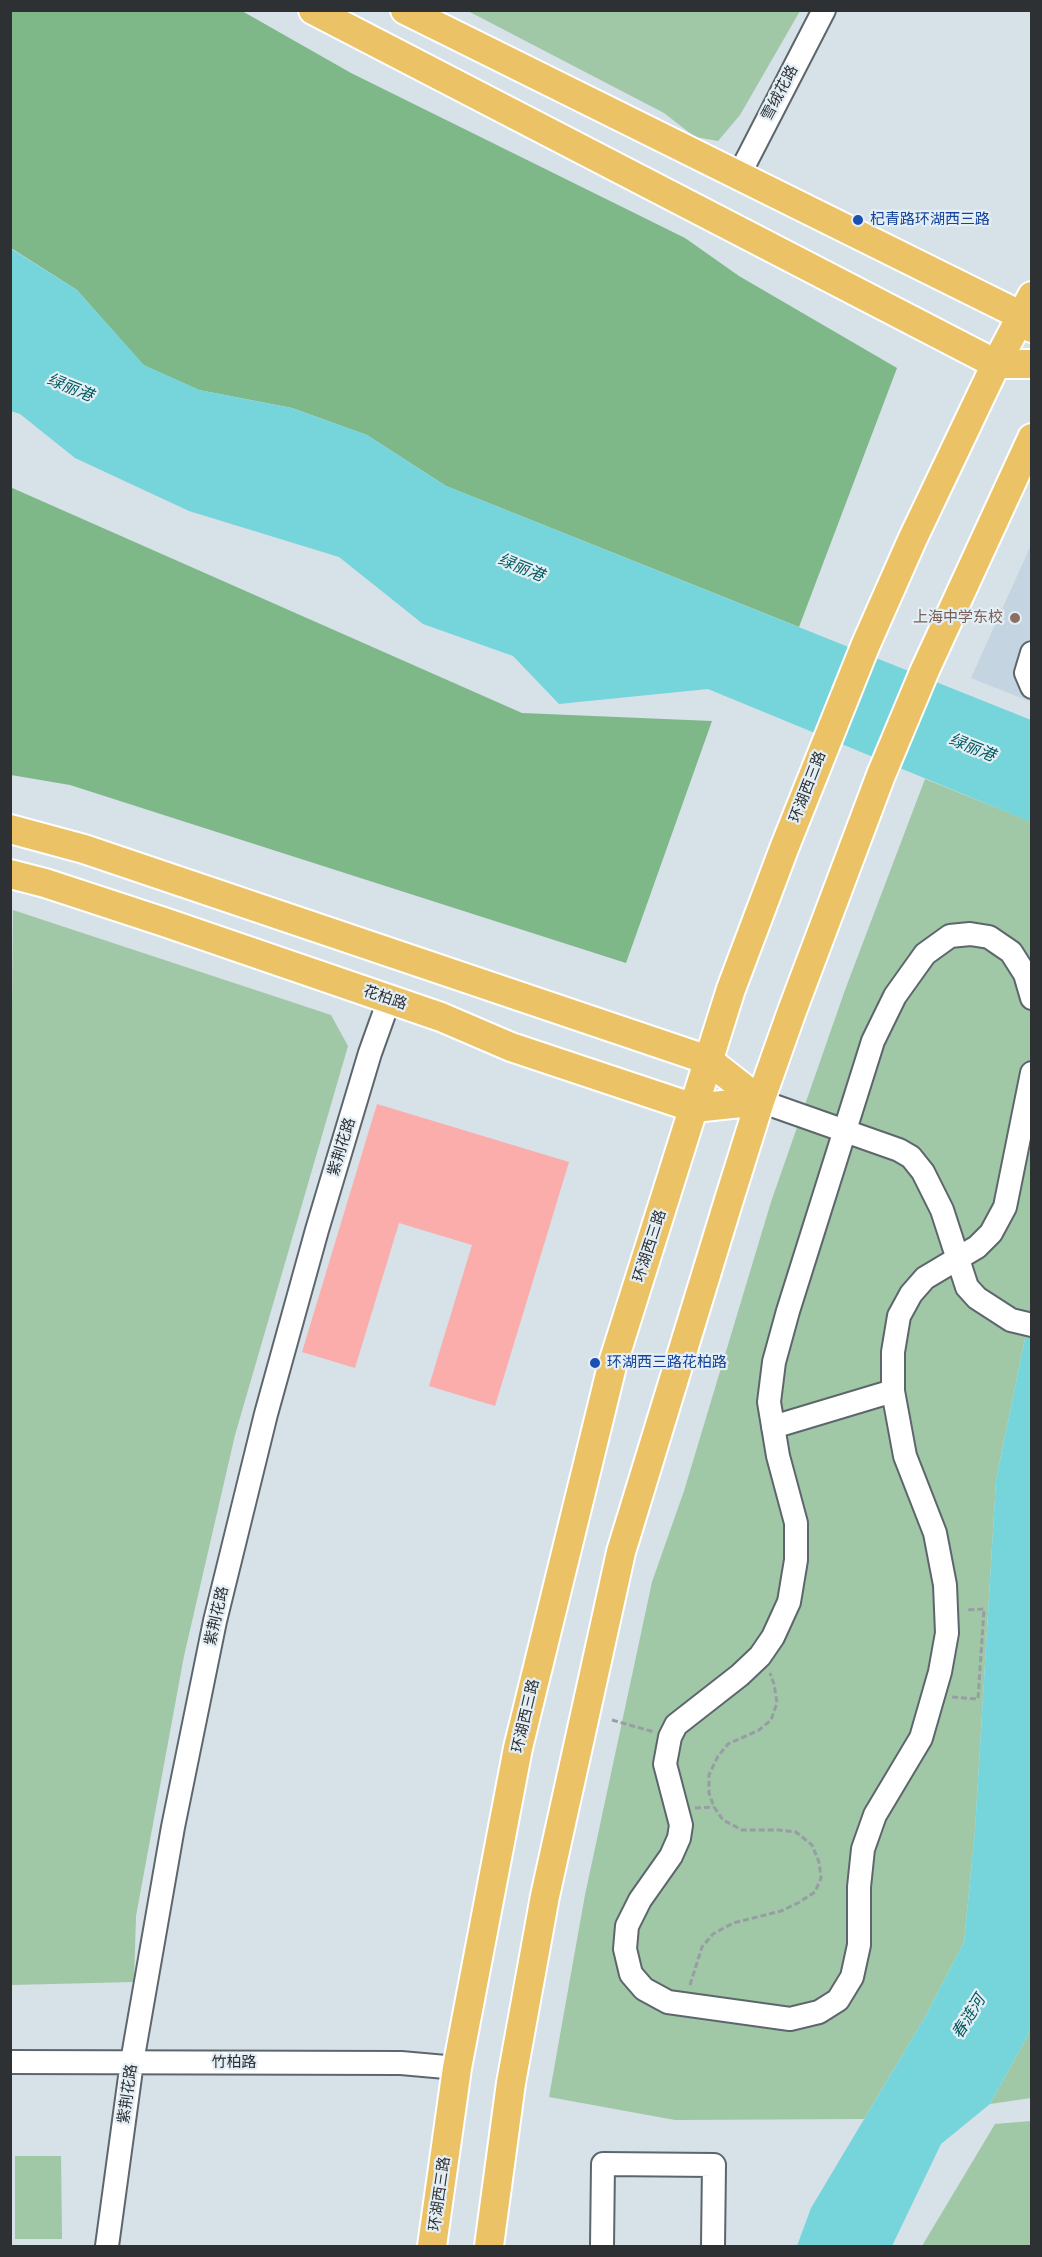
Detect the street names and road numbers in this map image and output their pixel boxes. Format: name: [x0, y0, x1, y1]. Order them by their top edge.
street label: 雪绒花路: [758, 62, 802, 124]
street label: 环湖西三路: [786, 749, 830, 825]
street label: 花柏路: [361, 982, 409, 1014]
street label: 紫荆花路: [325, 1116, 359, 1178]
street label: 环湖西三路: [630, 1208, 670, 1284]
street label: 紫荆花路: [201, 1585, 233, 1647]
street label: 环湖西三路: [509, 1677, 543, 1755]
street label: 竹柏路: [212, 2054, 256, 2072]
street label: 紫荆花路: [115, 2063, 141, 2125]
street label: 环湖西三路: [426, 2156, 454, 2232]

